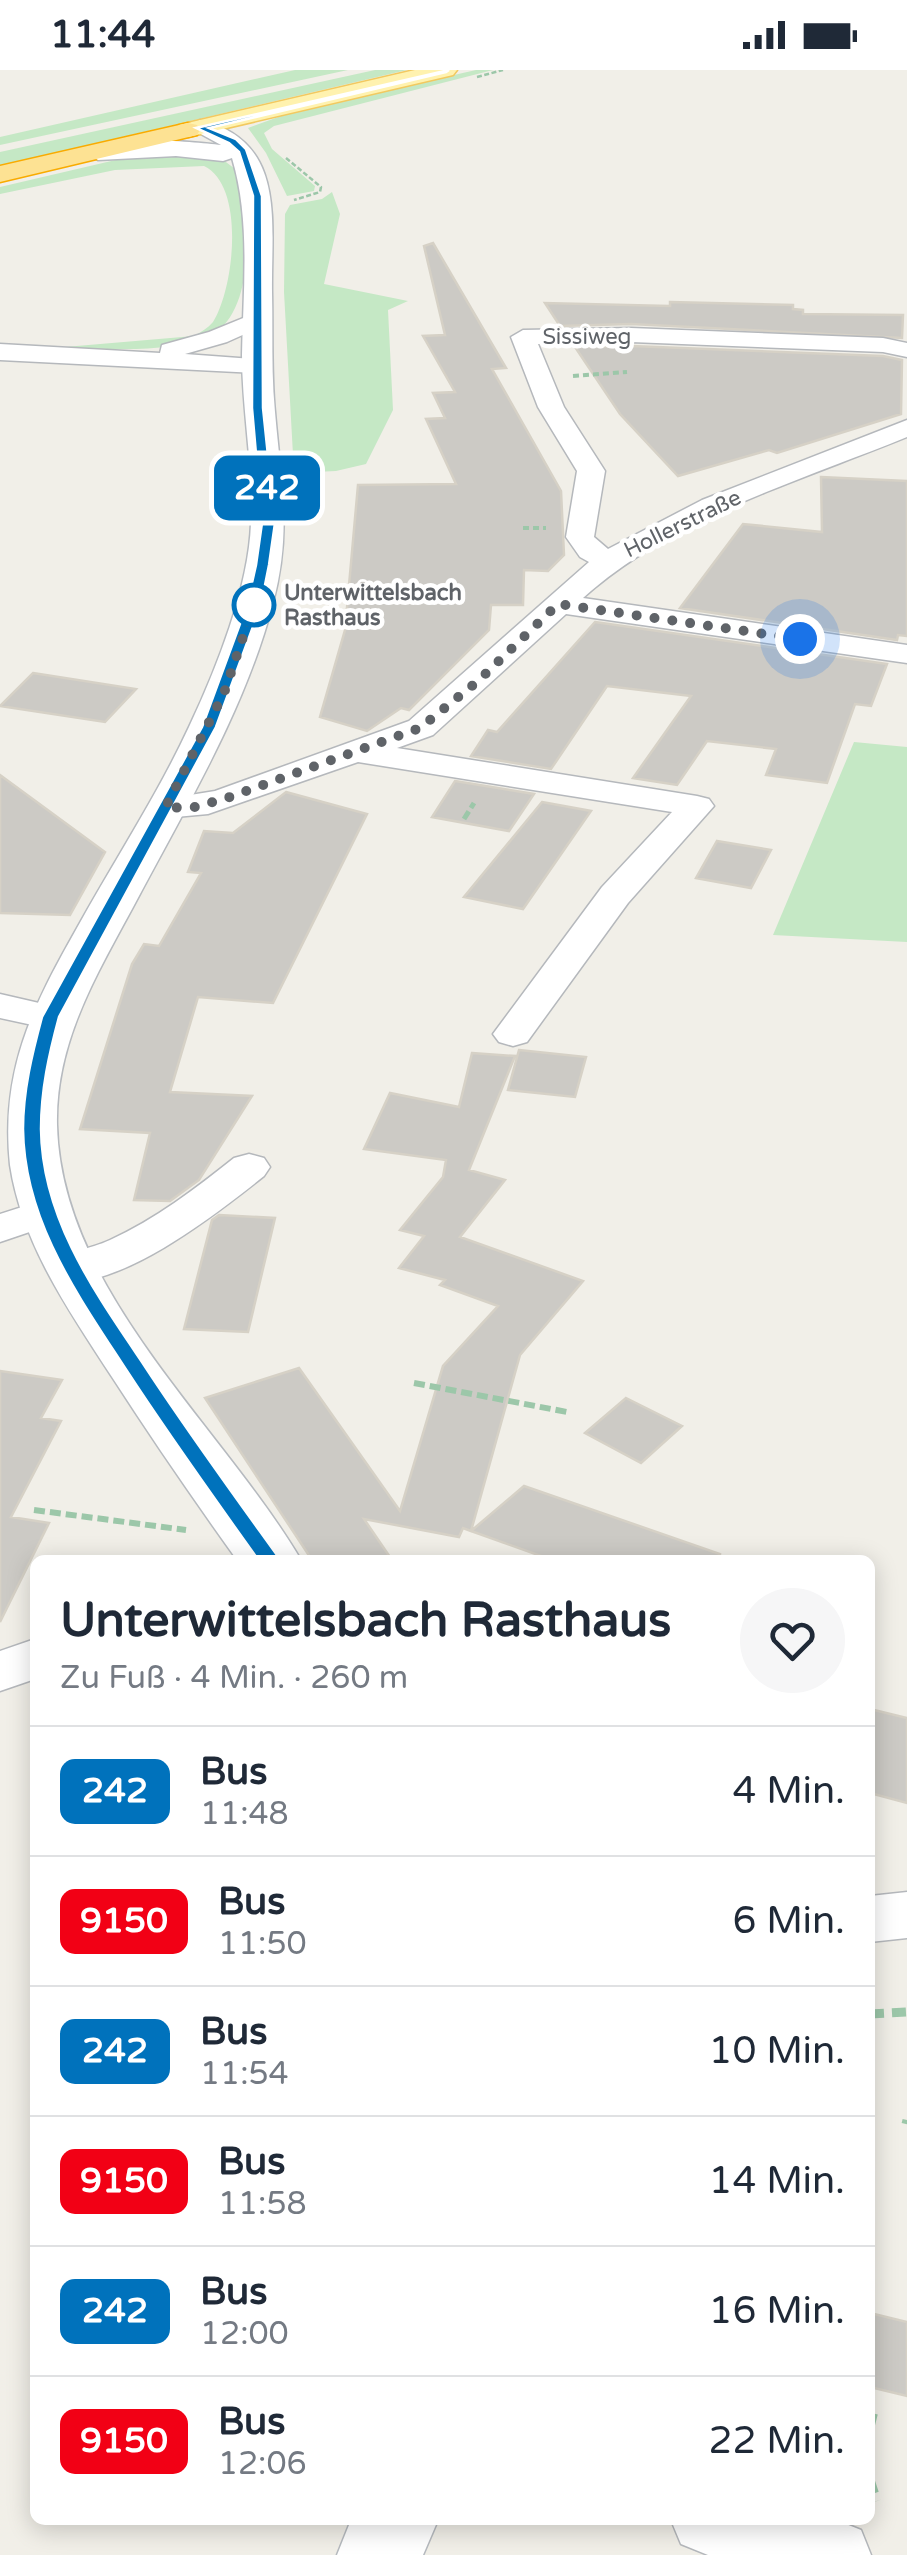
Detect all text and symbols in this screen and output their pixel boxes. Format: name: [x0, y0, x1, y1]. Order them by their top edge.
text: 11:44: [50, 12, 155, 58]
street label: Sissiweg: [542, 324, 632, 350]
line badge: 242: [210, 456, 324, 520]
text: 242: [234, 467, 300, 509]
street label: Hollerstraße: [620, 484, 745, 563]
place label: Unterwittelsbach Rasthaus: [284, 580, 462, 631]
marker: Unterwittelsbach Rasthaus: [233, 584, 275, 626]
your location: [775, 614, 825, 664]
button: heart: [740, 1588, 845, 1693]
text: Unterwittelsbach Rasthaus: [60, 1592, 671, 1650]
text: Zu Fuß · 4 Min. · 260 m: [60, 1659, 408, 1697]
text: Bus: [200, 1749, 267, 1795]
text: 4 Min.: [732, 1768, 845, 1814]
text: 242: [82, 1770, 148, 1812]
text: 11:48: [200, 1795, 289, 1833]
text: Bus: [218, 1879, 285, 1925]
text: 6 Min.: [732, 1898, 845, 1944]
text: 9150: [80, 1900, 168, 1942]
text: 11:50: [218, 1925, 307, 1963]
text: Bus: [200, 2009, 267, 2055]
text: 10 Min.: [709, 2028, 845, 2074]
text: 242: [82, 2030, 148, 2072]
text: 11:54: [200, 2055, 289, 2093]
text: Bus: [218, 2139, 285, 2185]
text: 14 Min.: [709, 2158, 845, 2204]
text: 9150: [80, 2160, 168, 2202]
text: 11:58: [218, 2185, 307, 2223]
text: Bus: [200, 2269, 267, 2315]
text: 16 Min.: [709, 2288, 845, 2334]
text: 242: [82, 2290, 148, 2332]
text: 12:00: [200, 2315, 289, 2353]
text: Bus: [218, 2399, 285, 2445]
text: 22 Min.: [709, 2418, 845, 2464]
text: 9150: [80, 2420, 168, 2462]
text: 12:06: [218, 2445, 307, 2483]

